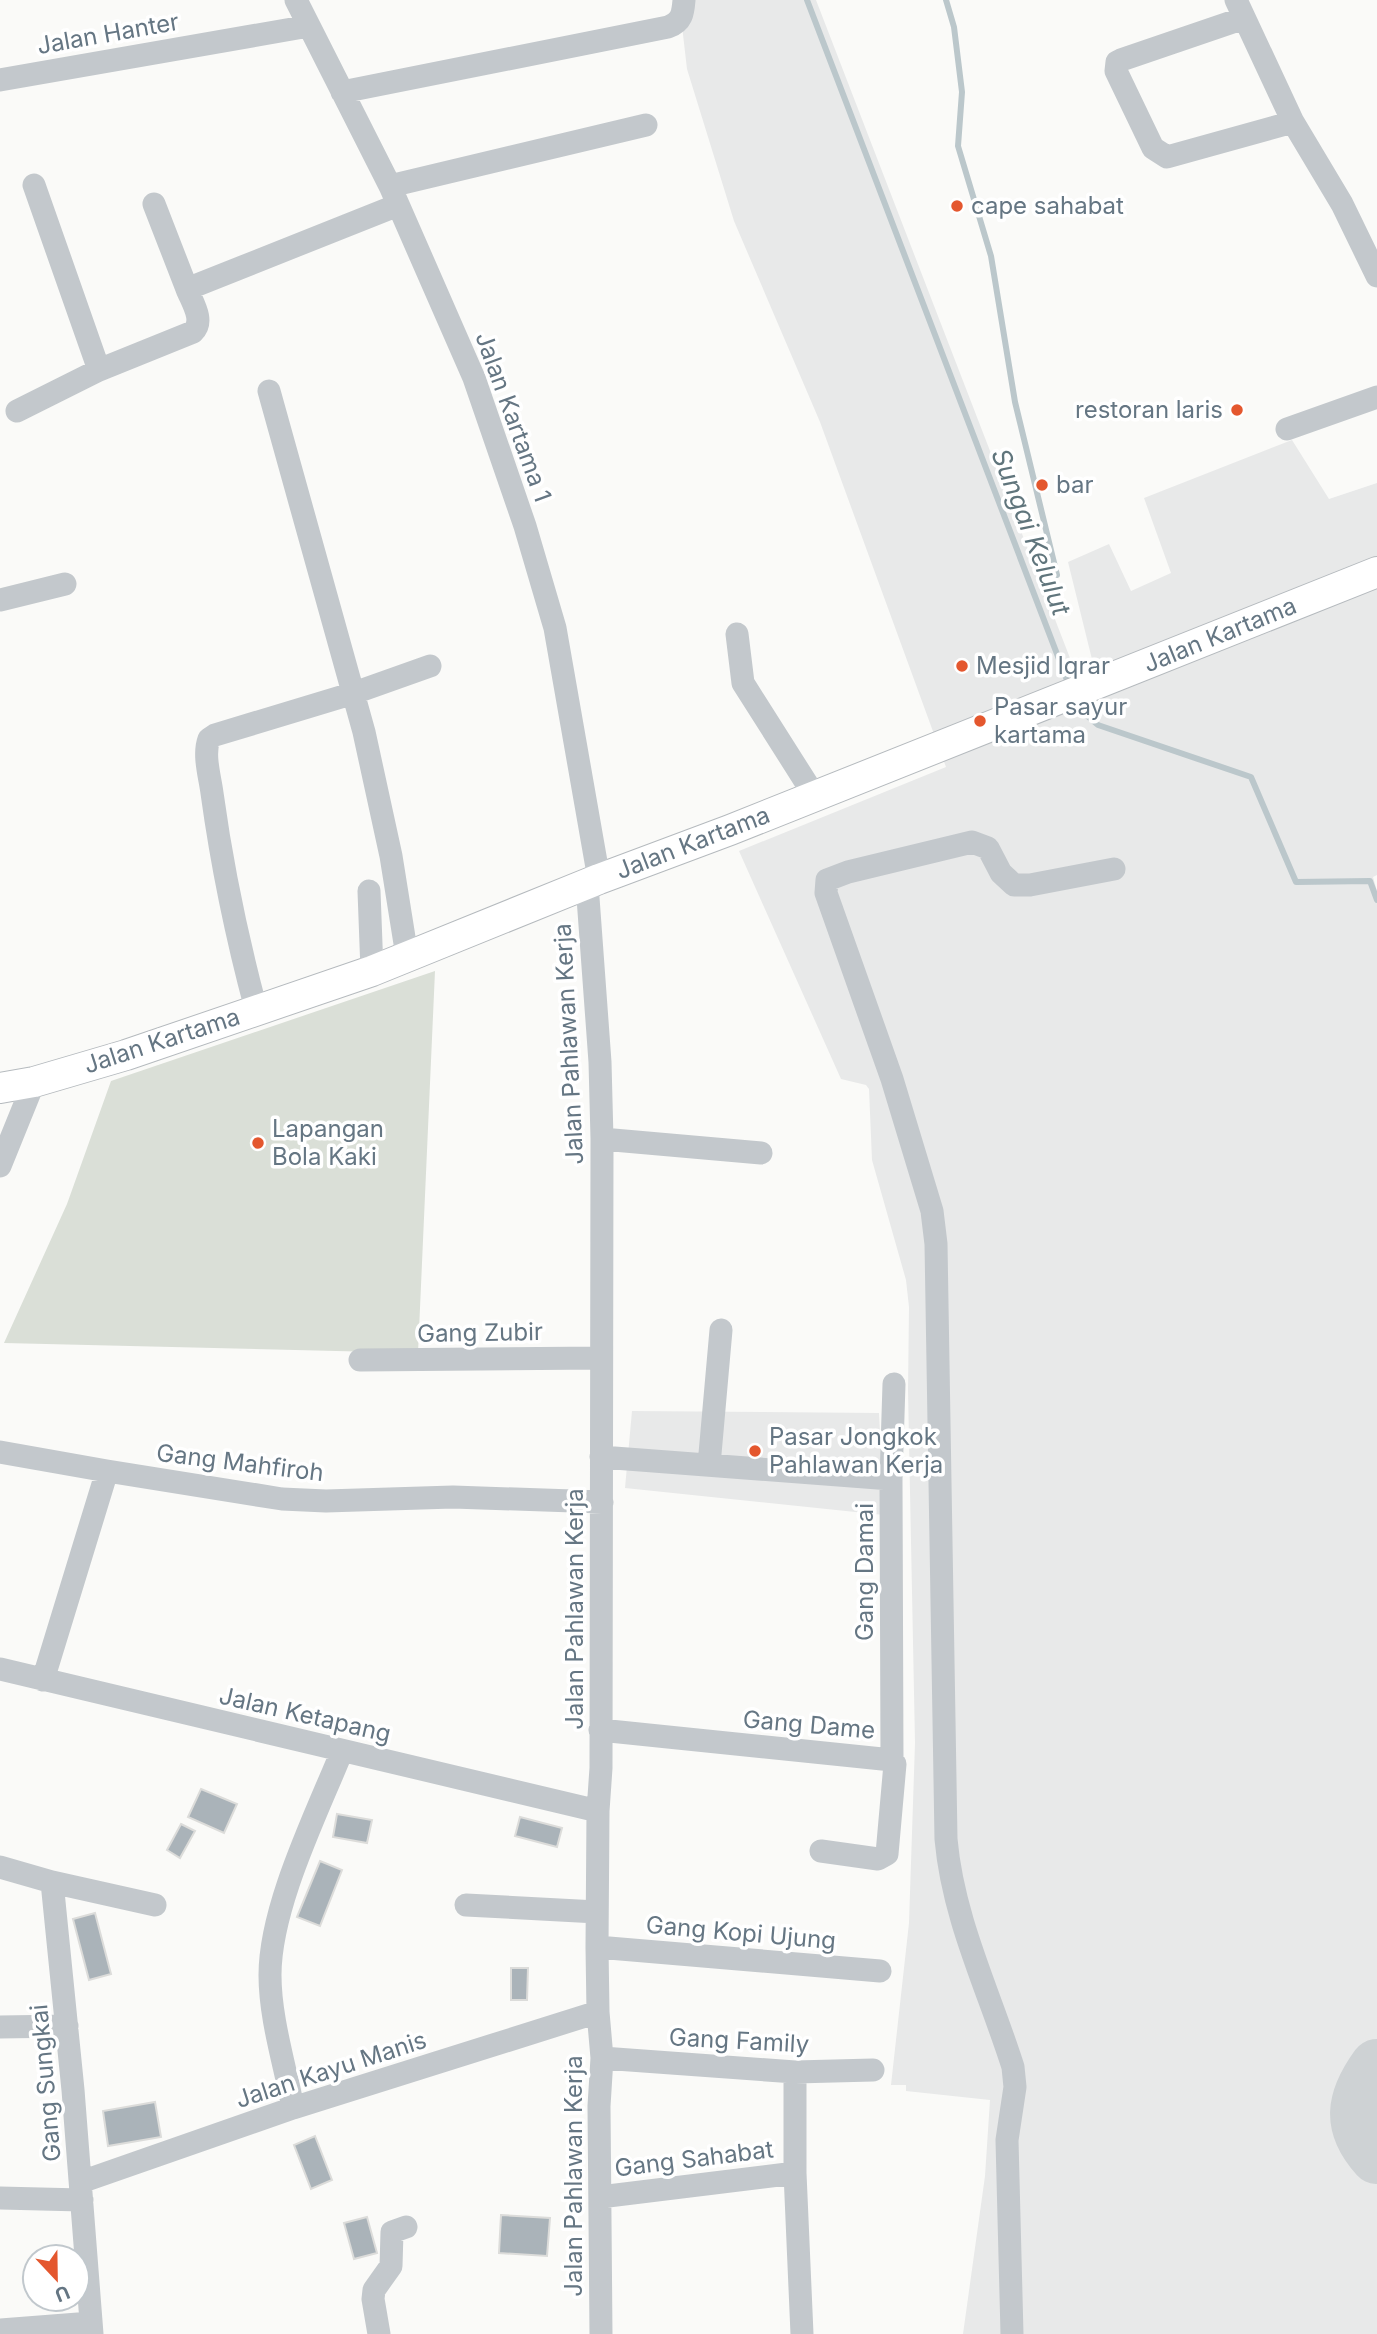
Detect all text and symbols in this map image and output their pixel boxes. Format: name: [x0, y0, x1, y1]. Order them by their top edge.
street label: Jalan Hanter: [35, 7, 181, 60]
place label: cape sahabat: [971, 191, 1124, 220]
marker: cape sahabat: [949, 198, 965, 214]
street label: Jalan Kartama 1: [469, 328, 558, 506]
place label: restoran laris: [1075, 395, 1223, 424]
marker: restoran laris: [1229, 402, 1245, 418]
water label: Sungai Kelulut: [985, 444, 1078, 620]
place label: bar: [1056, 470, 1093, 499]
marker: bar: [1034, 477, 1050, 493]
street label: Jalan Kartama: [1139, 591, 1301, 678]
place label: Mesjid Iqrar: [976, 651, 1110, 680]
marker: Mesjid Iqrar: [954, 658, 970, 674]
place label: Pasar sayur kartama: [994, 692, 1127, 749]
marker: Pasar sayur kartama: [972, 713, 988, 729]
street label: Jalan Kartama: [612, 800, 774, 885]
street label: Jalan Pahlawan Kerja: [548, 923, 589, 1165]
street label: Jalan Kartama: [80, 1002, 244, 1079]
place label: Lapangan Bola Kaki: [272, 1114, 384, 1171]
marker: Lapangan Bola Kaki: [250, 1135, 266, 1151]
street label: Gang Zubir: [417, 1317, 543, 1348]
place label: Pasar Jongkok Pahlawan Kerja: [769, 1422, 943, 1479]
street label: Gang Mahfiroh: [155, 1438, 325, 1487]
marker: Pasar Jongkok Pahlawan Kerja: [747, 1443, 763, 1459]
street label: Jalan Pahlawan Kerja: [560, 1488, 589, 1730]
street label: Gang Damai: [850, 1503, 879, 1641]
street label: Jalan Ketapang: [216, 1681, 394, 1748]
street label: Gang Dame: [742, 1704, 876, 1745]
street label: Gang Kopi Ujung: [645, 1910, 837, 1955]
street label: Gang Sungkai: [24, 2003, 67, 2163]
street label: Gang Family: [668, 2022, 810, 2059]
street label: Jalan Kayu Manis: [232, 2025, 430, 2114]
street label: Jalan Pahlawan Kerja: [559, 2055, 588, 2297]
street label: Gang Sahabat: [613, 2134, 775, 2183]
north arrow: [21, 2243, 91, 2313]
text: U: [51, 2280, 73, 2307]

